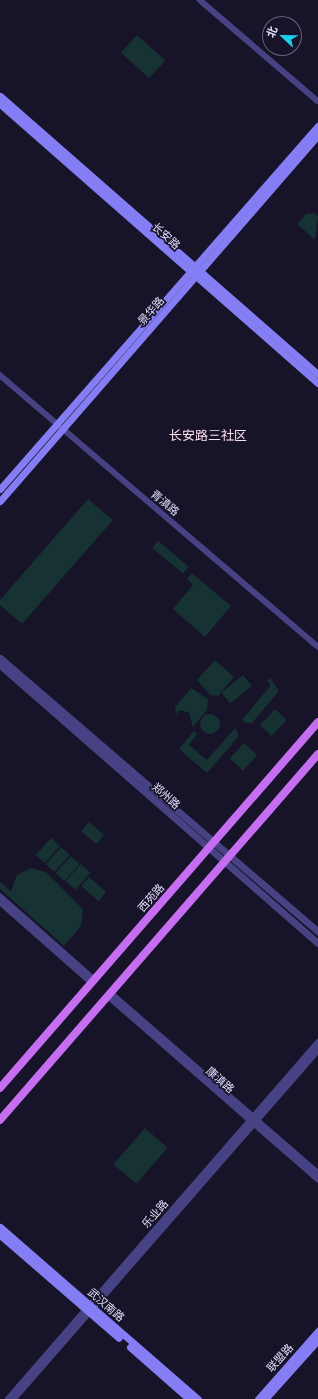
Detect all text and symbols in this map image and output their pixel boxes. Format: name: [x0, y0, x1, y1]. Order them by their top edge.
north arrow: [262, 16, 302, 56]
text: 北: [263, 24, 280, 40]
street label: 长安路: [149, 220, 183, 252]
street label: 景华路: [135, 294, 167, 328]
district label: 长安路三社区: [169, 428, 247, 444]
street label: 青滇路: [148, 487, 182, 519]
street label: 郑州路: [149, 780, 183, 812]
street label: 西苑路: [135, 881, 167, 915]
street label: 康滇路: [203, 1064, 237, 1096]
street label: 乐业路: [139, 1197, 171, 1231]
street label: 武汉南路: [85, 1286, 127, 1324]
street label: 联盟路: [264, 1341, 296, 1375]

